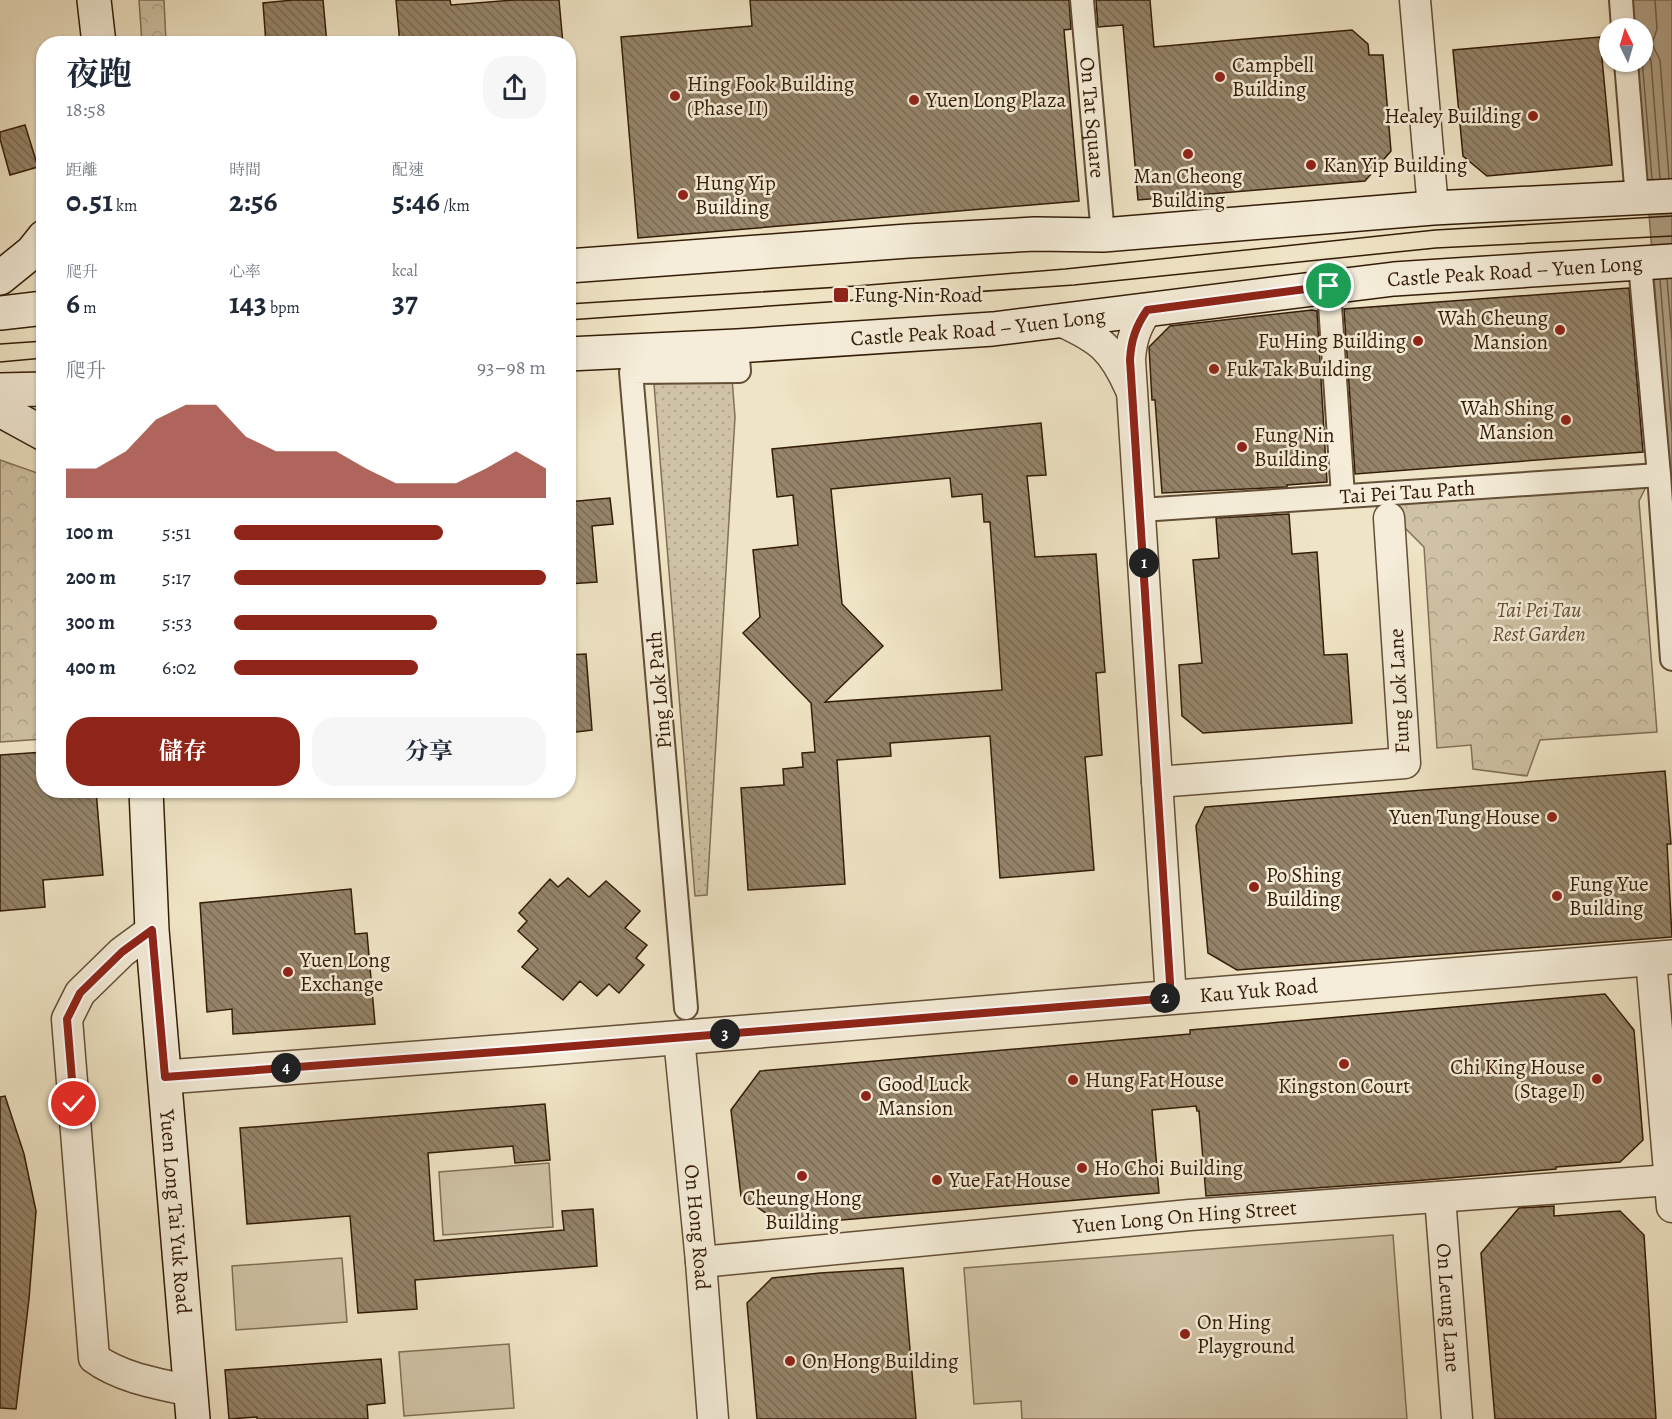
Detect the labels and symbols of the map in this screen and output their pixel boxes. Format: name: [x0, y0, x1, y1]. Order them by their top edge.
north arrow: [1599, 18, 1653, 72]
place label: Campbell Building: [1232, 51, 1314, 103]
street label: On Tat Square: [1073, 56, 1112, 179]
place label: Hing Fook Building (Phase II): [687, 70, 855, 122]
marker: Campbell Building: [1213, 70, 1227, 84]
place label: Yuen Long Plaza: [925, 86, 1067, 114]
marker: Hing Fook Building (Phase II): [668, 89, 682, 103]
marker: Yuen Long Plaza: [907, 93, 921, 107]
place label: Healey Building: [1384, 102, 1521, 130]
marker: Healey Building: [1526, 109, 1540, 123]
marker: Man Cheong Building: [1181, 147, 1195, 161]
place label: Kan Yip Building: [1323, 151, 1468, 179]
marker: Kan Yip Building: [1304, 158, 1318, 172]
place label: Man Cheong Building: [1133, 162, 1243, 214]
place label: Hung Yip Building: [695, 169, 776, 221]
marker: Hung Yip Building: [676, 188, 690, 202]
street label: Castle Peak Road – Yuen Long: [1386, 249, 1644, 294]
pin: [1303, 260, 1354, 311]
place label: Fung Nin Road: [854, 281, 983, 309]
marker: Fung Nin Road: [832, 286, 850, 304]
street label: Castle Peak Road – Yuen Long: [850, 301, 1108, 352]
place label: Wah Cheung Mansion: [1437, 304, 1548, 356]
marker: Wah Cheung Mansion: [1553, 323, 1567, 337]
place label: Fu Hing Building: [1258, 327, 1406, 355]
marker: Fu Hing Building: [1411, 334, 1425, 348]
place label: Fuk Tak Building: [1226, 355, 1372, 383]
marker: Fuk Tak Building: [1207, 362, 1221, 376]
place label: Wah Shing Mansion: [1460, 394, 1554, 446]
marker: Wah Shing Mansion: [1559, 413, 1573, 427]
place label: Fung Nin Building: [1254, 421, 1335, 473]
marker: Fung Nin Building: [1235, 440, 1249, 454]
street label: Tai Pei Tau Path: [1339, 473, 1476, 511]
pin: 1: [1129, 548, 1159, 578]
park label: Tai Pei Tau Rest Garden: [1492, 596, 1586, 648]
street label: Fung Lok Lane: [1382, 628, 1416, 754]
street label: Ping Lok Path: [640, 630, 678, 750]
place label: Yuen Tung House: [1388, 803, 1540, 831]
marker: Yuen Tung House: [1545, 810, 1559, 824]
place label: Po Shing Building: [1266, 861, 1342, 913]
place label: Fung Yue Building: [1569, 870, 1649, 922]
marker: Po Shing Building: [1247, 880, 1261, 894]
marker: Fung Yue Building: [1550, 889, 1564, 903]
place label: Yuen Long Exchange: [299, 946, 391, 998]
marker: Yuen Long Exchange: [281, 965, 295, 979]
street label: Kau Yuk Road: [1198, 972, 1320, 1009]
pin: 2: [1150, 983, 1180, 1013]
pin: 3: [710, 1019, 740, 1049]
pin: 4: [271, 1053, 301, 1083]
place label: Chi King House (Stage I): [1450, 1053, 1585, 1105]
marker: Kingston Court: [1337, 1057, 1351, 1071]
place label: Hung Fat House: [1085, 1066, 1224, 1094]
place label: Good Luck Mansion: [878, 1070, 970, 1122]
place label: Kingston Court: [1278, 1072, 1410, 1100]
marker: Chi King House (Stage I): [1590, 1072, 1604, 1086]
marker: Hung Fat House: [1066, 1073, 1080, 1087]
pin: [48, 1078, 99, 1129]
marker: Good Luck Mansion: [859, 1089, 873, 1103]
street label: Yuen Long Tai Yuk Road: [153, 1107, 198, 1316]
place label: Ho Choi Building: [1094, 1154, 1244, 1182]
marker: Ho Choi Building: [1075, 1161, 1089, 1175]
street label: On Hong Road: [677, 1163, 717, 1292]
place label: Yue Fat House: [948, 1166, 1070, 1194]
marker: Cheung Hong Building: [795, 1169, 809, 1183]
marker: Yue Fat House: [930, 1173, 944, 1187]
place label: Cheung Hong Building: [742, 1184, 862, 1236]
street label: Yuen Long On Hing Street: [1071, 1193, 1298, 1240]
street label: On Leung Lane: [1430, 1242, 1467, 1373]
place label: On Hing Playground: [1197, 1308, 1296, 1360]
marker: On Hing Playground: [1178, 1327, 1192, 1341]
place label: On Hong Building: [802, 1347, 959, 1375]
marker: On Hong Building: [783, 1354, 797, 1368]

